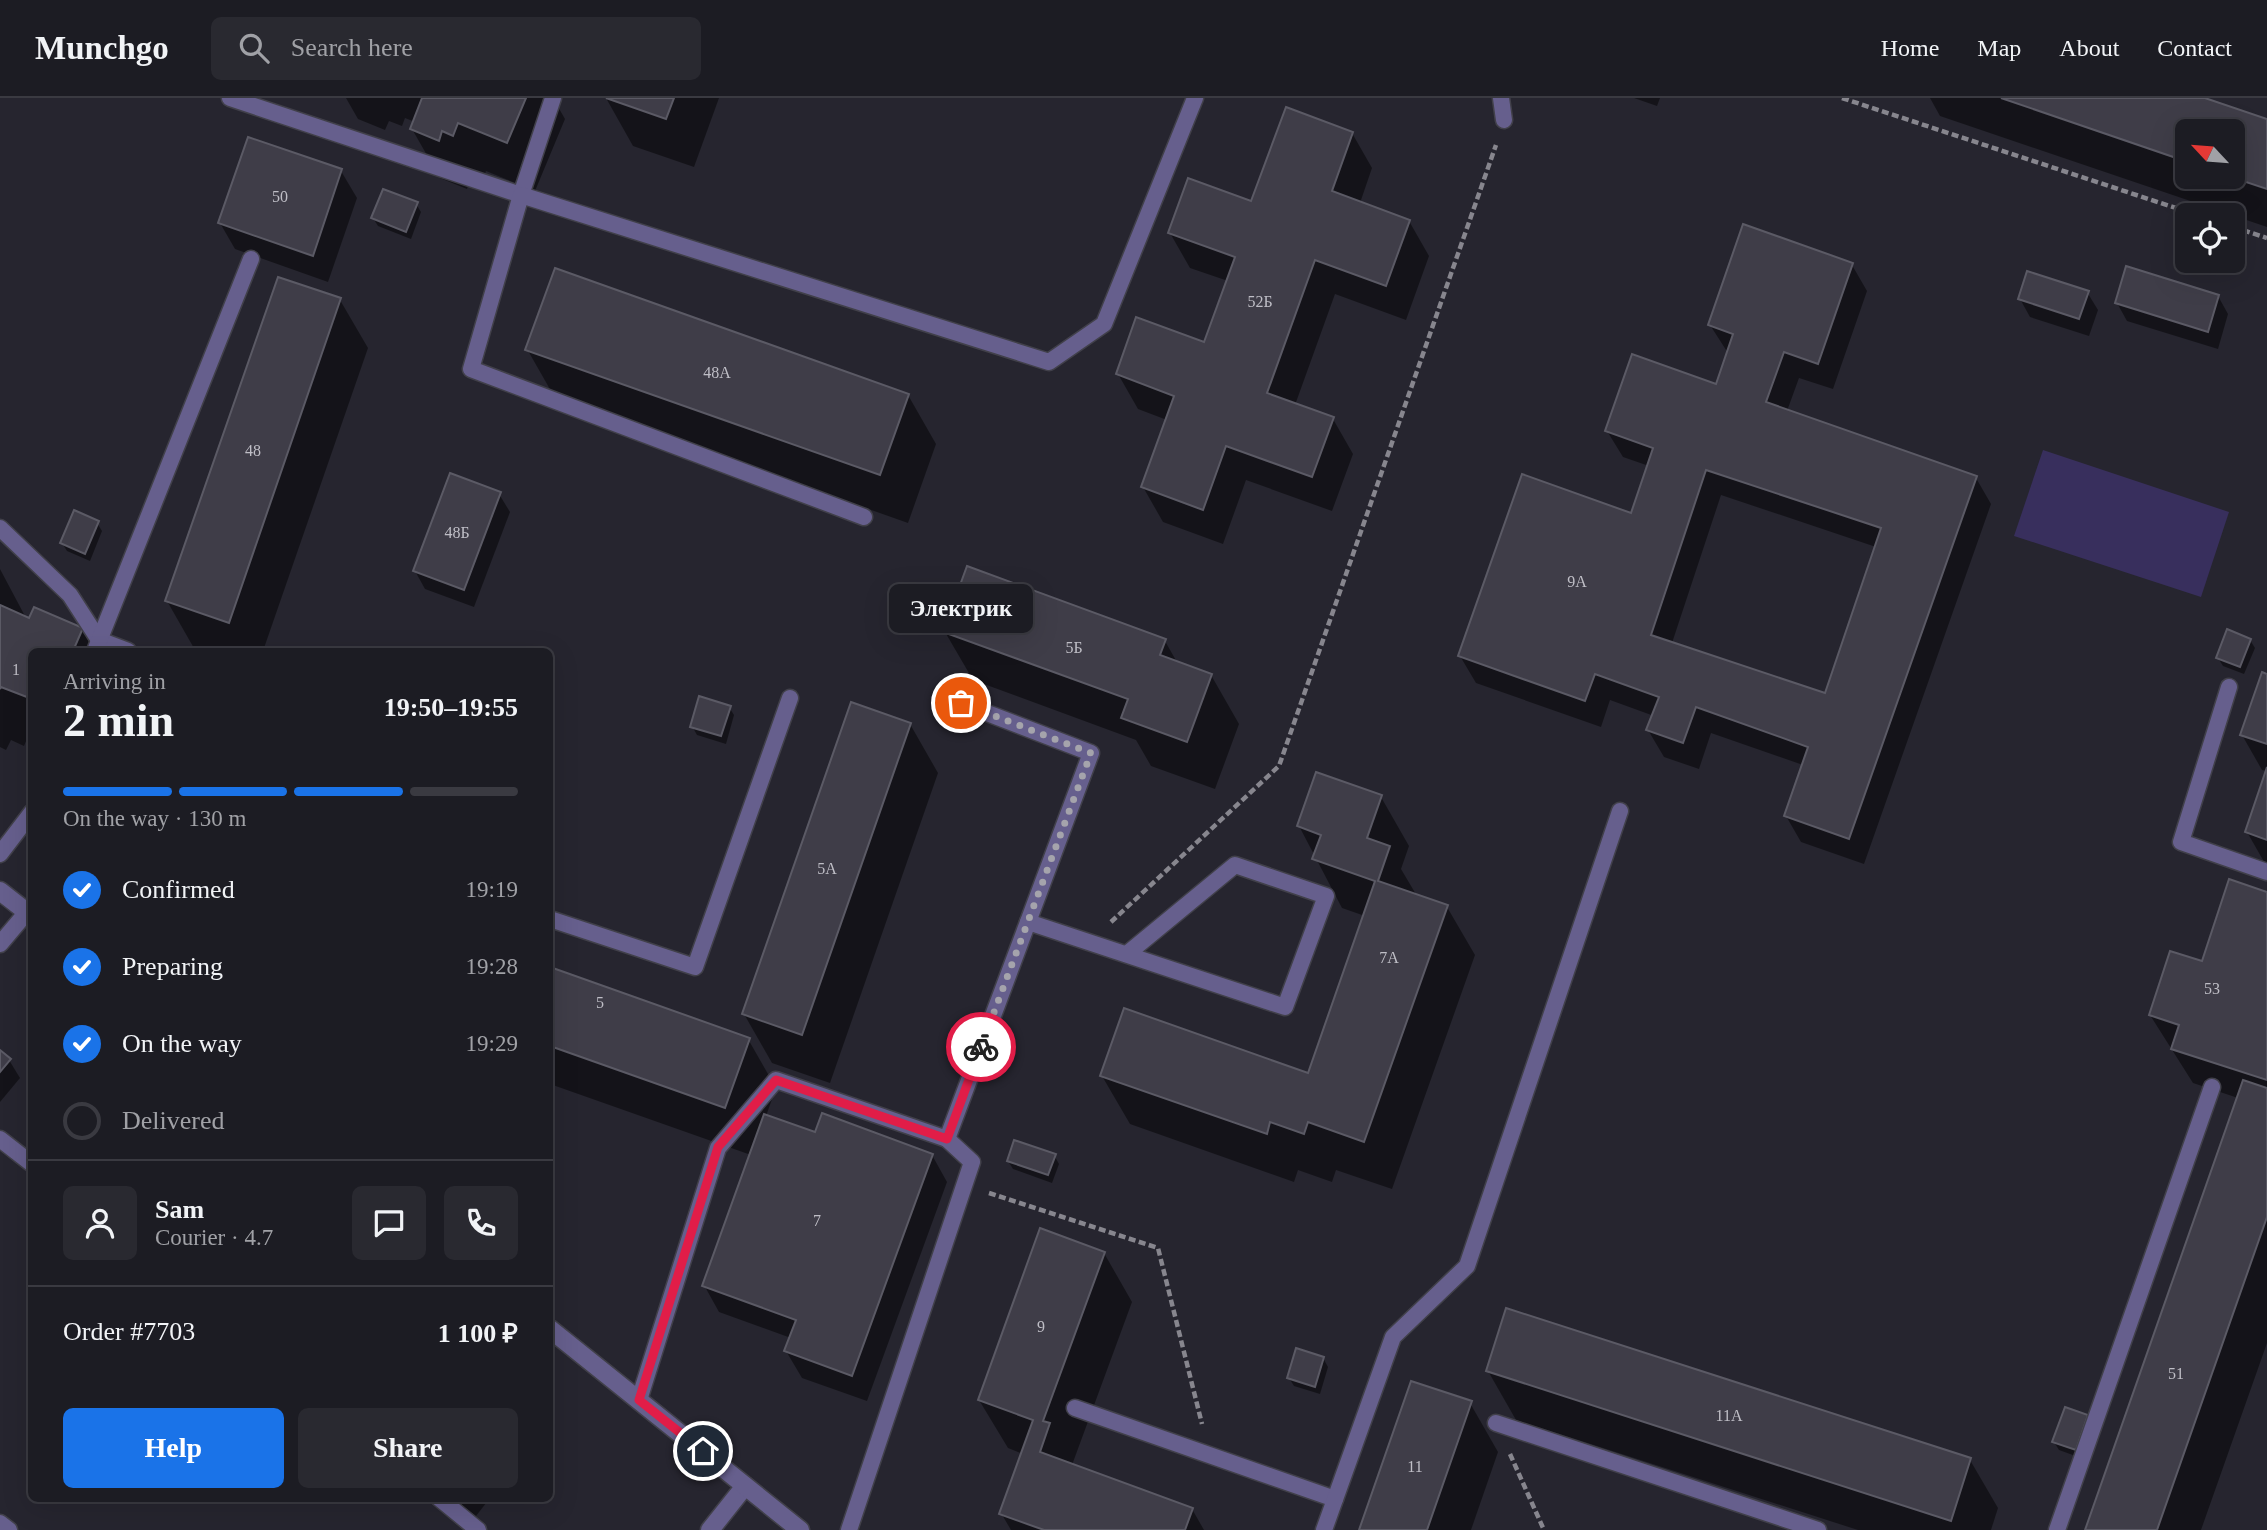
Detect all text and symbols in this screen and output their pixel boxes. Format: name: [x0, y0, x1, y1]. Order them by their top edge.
search box: [211, 17, 701, 80]
icon: search: [235, 29, 273, 67]
text: Munchgo: [35, 30, 169, 66]
text: Search here: [291, 33, 413, 62]
text: Home: [1881, 35, 1939, 61]
text: Map: [1977, 35, 2021, 61]
text: About: [2059, 35, 2119, 61]
text: Contact: [2157, 35, 2232, 61]
north arrow: [2175, 119, 2245, 189]
map controls: [2175, 119, 2245, 273]
house number: 50: [272, 188, 288, 205]
button: locate: [2175, 203, 2245, 273]
house number: 52Б: [1247, 293, 1273, 310]
house number: 48А: [703, 364, 731, 381]
house number: 48: [245, 442, 261, 459]
house number: 48Б: [444, 524, 470, 541]
house number: 9А: [1567, 573, 1587, 590]
callout: Электрик: [889, 584, 1033, 633]
text: Электрик: [910, 596, 1012, 621]
house number: 5Б: [1065, 639, 1083, 656]
house number: 1: [12, 661, 20, 678]
text: Arriving in: [63, 669, 166, 694]
pin: [931, 673, 991, 733]
icon: bag: [942, 684, 980, 722]
text: 19:50–19:55: [384, 693, 518, 722]
text: 2 min: [63, 695, 174, 746]
text: On the way · 130 m: [63, 806, 246, 831]
house number: 5А: [817, 860, 837, 877]
icon: check: [63, 871, 101, 909]
text: Confirmed: [122, 875, 235, 904]
text: 19:19: [466, 877, 518, 902]
icon: check: [63, 948, 101, 986]
house number: 7А: [1379, 949, 1399, 966]
text: Preparing: [122, 952, 223, 981]
text: 19:28: [466, 954, 518, 979]
house number: 53: [2204, 980, 2220, 997]
house number: 5: [596, 994, 604, 1011]
courier: [946, 1012, 1016, 1082]
icon: check: [63, 1025, 101, 1063]
icon: bike: [962, 1028, 1000, 1066]
text: On the way: [122, 1029, 242, 1058]
text: 19:29: [466, 1031, 518, 1056]
text: Delivered: [122, 1106, 225, 1135]
button: person: [63, 1186, 137, 1260]
button: chat: [352, 1186, 426, 1260]
button: phone: [444, 1186, 518, 1260]
text: Sam: [155, 1195, 204, 1224]
house number: 7: [813, 1212, 821, 1229]
text: Courier · 4.7: [155, 1225, 273, 1250]
text: Order #7703: [63, 1317, 195, 1346]
house number: 9: [1037, 1318, 1045, 1335]
text: 1 100 ₽: [438, 1319, 518, 1348]
house number: 51: [2168, 1365, 2184, 1382]
house number: 11А: [1716, 1407, 1743, 1424]
button: Help: [63, 1408, 284, 1488]
button: Share: [298, 1408, 518, 1488]
pin: [673, 1421, 733, 1481]
icon: home: [684, 1432, 722, 1470]
house number: 11: [1407, 1458, 1423, 1475]

